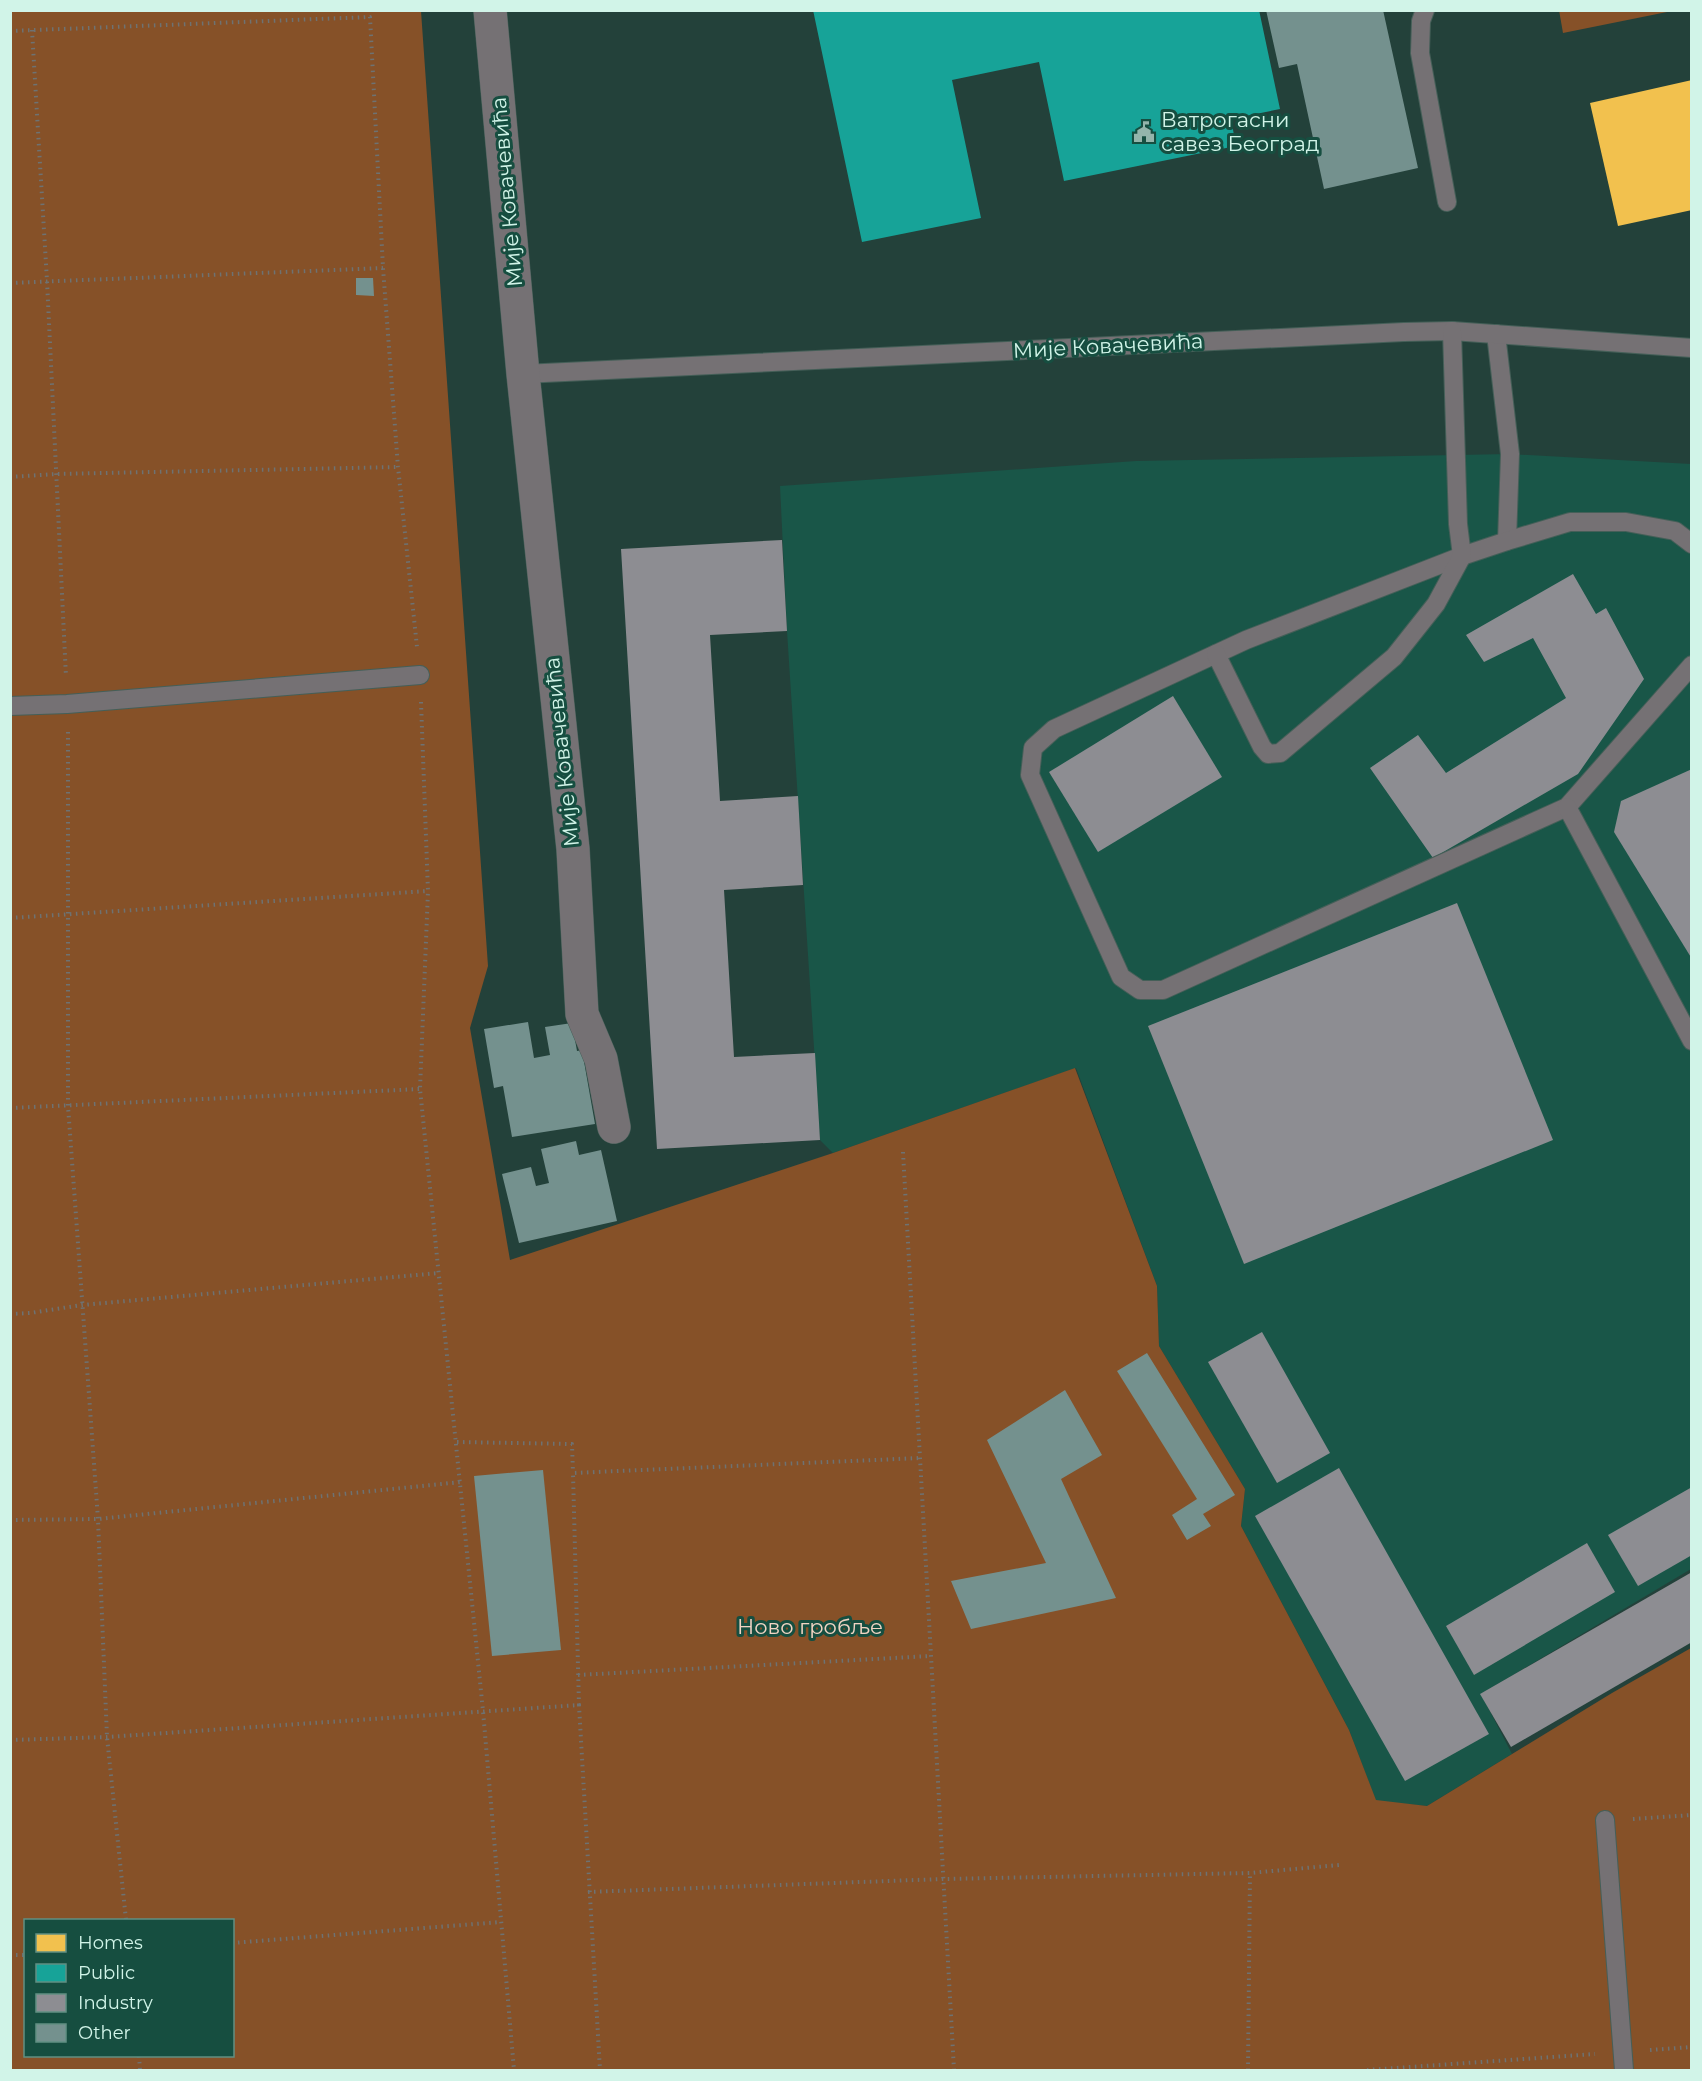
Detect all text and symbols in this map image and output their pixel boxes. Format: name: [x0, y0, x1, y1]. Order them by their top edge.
street label: Мије Ковачевића: [486, 96, 527, 288]
place label: Ватрогасни савез Београд: [1161, 107, 1319, 156]
public building icon: Ватрогасни савез Београд: [1132, 120, 1156, 144]
street label: Мије Ковачевића: [1012, 328, 1204, 363]
street label: Мије Ковачевића: [539, 656, 584, 848]
park label: Ново гробље: [737, 1614, 883, 1639]
legend: [24, 1919, 234, 2057]
text: Homes: [78, 1932, 143, 1954]
text: Public: [78, 1962, 135, 1984]
text: Industry: [78, 1992, 153, 2014]
text: Other: [78, 2022, 131, 2044]

